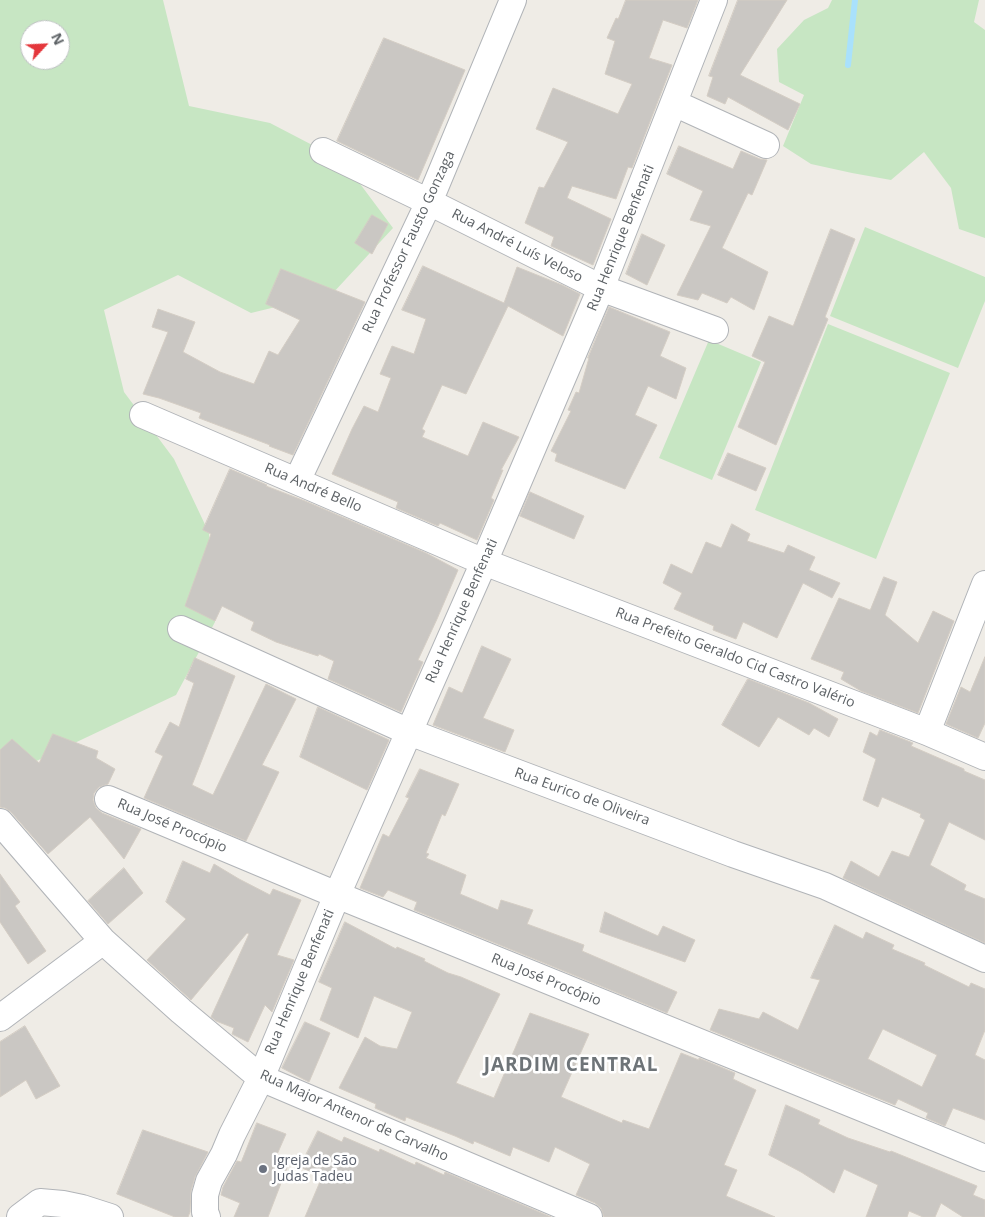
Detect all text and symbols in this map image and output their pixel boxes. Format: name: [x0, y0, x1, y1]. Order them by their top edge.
north arrow: [20, 20, 70, 70]
text: N: [47, 30, 69, 48]
street label: Rua Professor Fausto Gonzaga: [359, 148, 459, 336]
street label: Rua Henrique Benfenati: [584, 162, 658, 314]
street label: Rua André Luís Veloso: [449, 206, 585, 286]
street label: Rua André Bello: [262, 460, 364, 516]
street label: Rua Henrique Benfenati: [423, 536, 501, 686]
street label: Rua Prefeito Geraldo Cid Castro Valério: [613, 604, 857, 712]
street label: Rua Eurico de Oliveira: [512, 765, 652, 829]
street label: Rua José Procópio: [115, 795, 229, 857]
street label: Rua Henrique Benfenati: [262, 907, 338, 1057]
street label: Rua José Procópio: [489, 950, 603, 1010]
district label: JARDIM CENTRAL: [482, 1055, 660, 1077]
street label: Rua Major Antenor de Carvalho: [257, 1067, 451, 1165]
place label: Igreja de São Judas Tadeu: [273, 1153, 357, 1186]
marker: Igreja de São Judas Tadeu: [257, 1163, 269, 1175]

